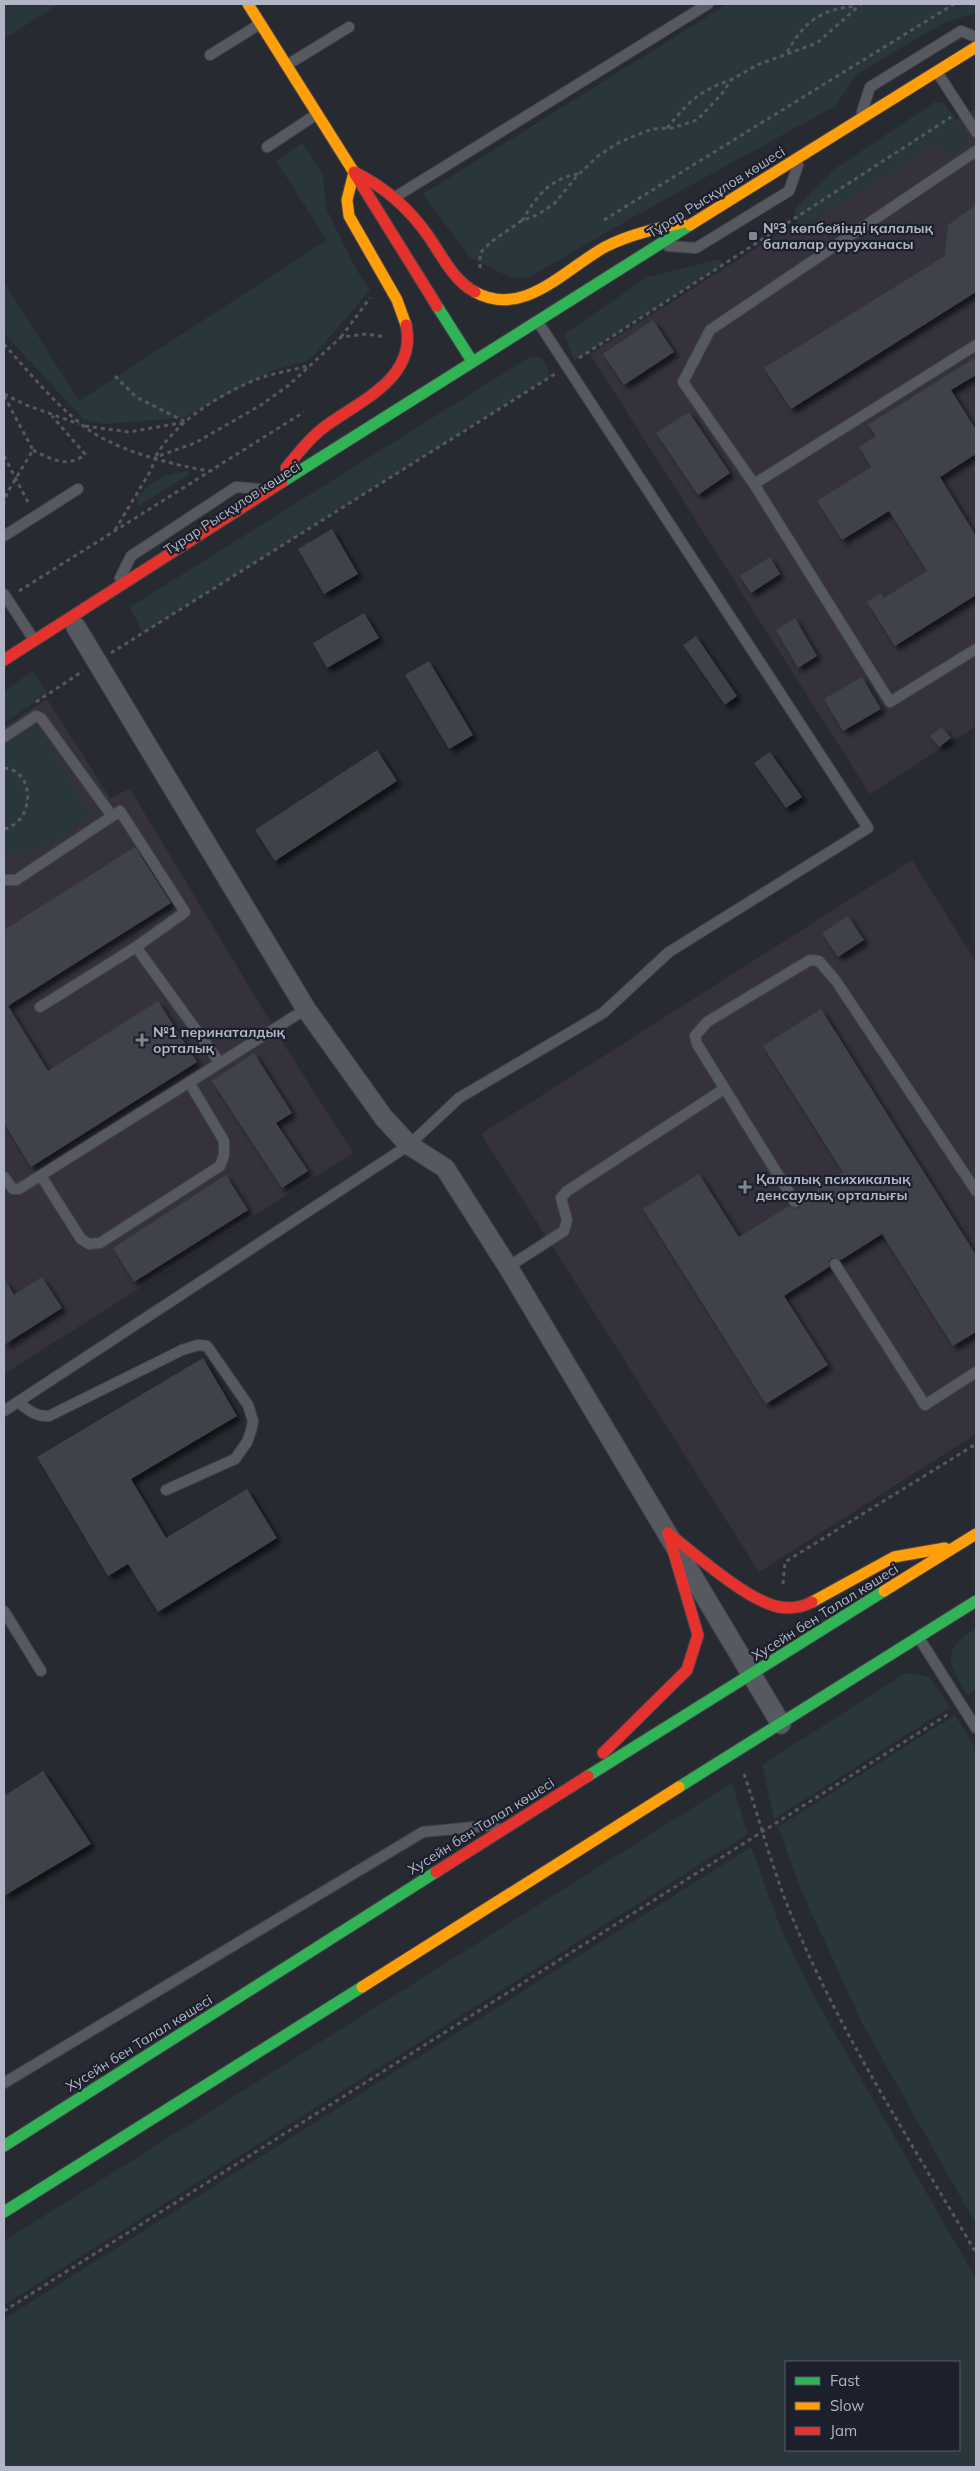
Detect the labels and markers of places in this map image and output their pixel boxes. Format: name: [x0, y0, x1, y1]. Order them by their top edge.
place label: №3 көпбейінді қалалық балалар ауруханасы: [763, 219, 933, 253]
marker: №3 көпбейінді қалалық балалар ауруханасы: [747, 230, 759, 242]
place label: №1 перинаталдық орталық: [153, 1023, 285, 1057]
marker: №1 перинаталдық орталық: [135, 1033, 149, 1047]
place label: Қалалық психикалық денсаулық орталығы: [756, 1170, 911, 1204]
marker: Қалалық психикалық денсаулық орталығы: [738, 1180, 752, 1194]

